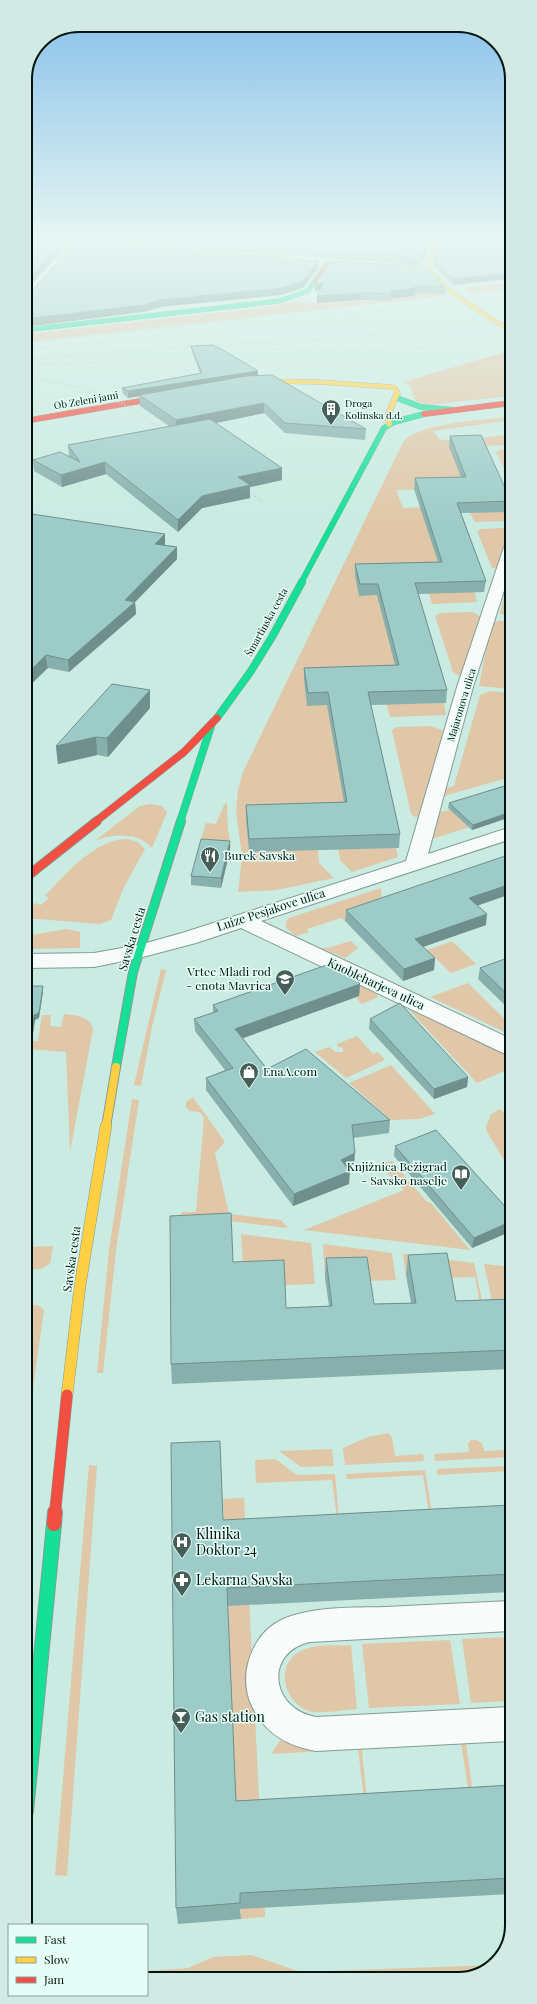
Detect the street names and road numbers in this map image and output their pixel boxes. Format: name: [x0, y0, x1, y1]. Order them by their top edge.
street label: Ob Zeleni jami: [53, 387, 119, 413]
street label: Šmartinska cesta: [241, 585, 291, 659]
street label: Majaronova ulica: [443, 667, 479, 743]
street label: Luize Pesjakove ulica: [214, 884, 327, 934]
street label: Savska cesta: [114, 905, 148, 973]
street label: Knobleharjeva ulica: [325, 954, 428, 1013]
street label: Savska cesta: [58, 1225, 84, 1293]

